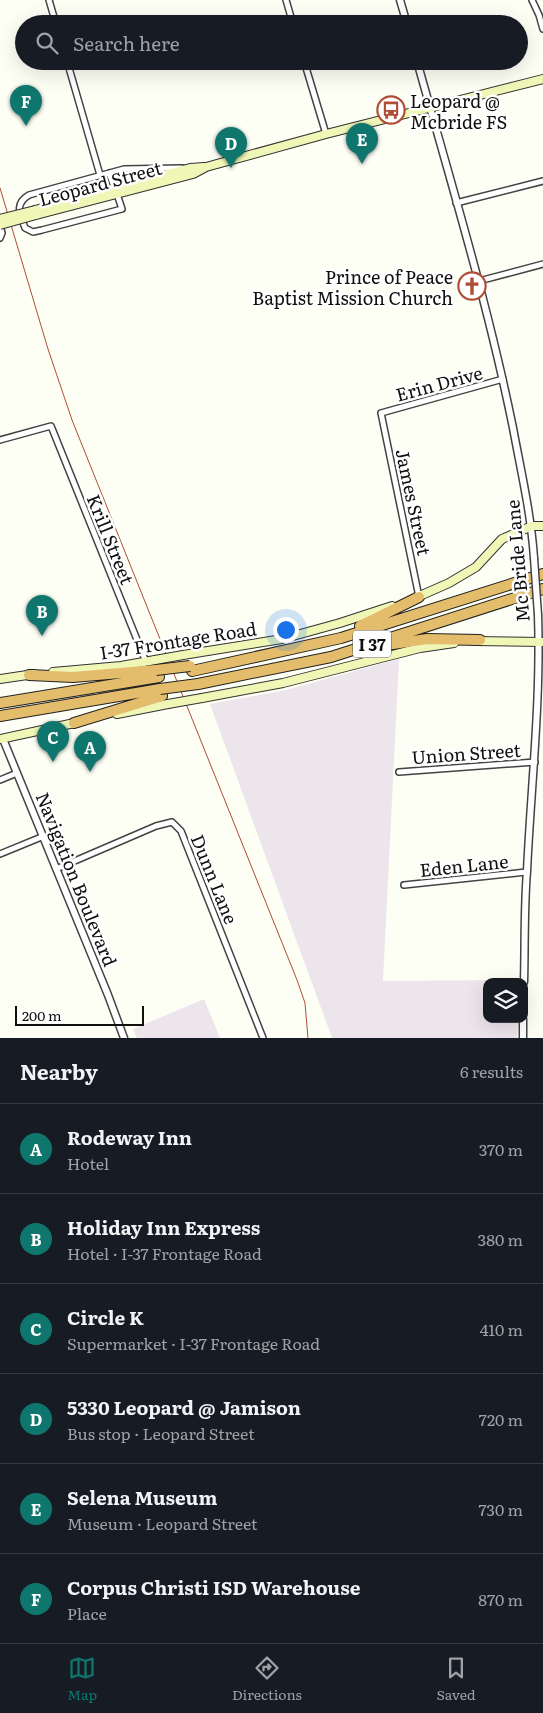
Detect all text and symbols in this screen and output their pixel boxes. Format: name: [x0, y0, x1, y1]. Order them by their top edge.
search box: [15, 15, 528, 70]
icon: search: [33, 29, 61, 57]
text: Search here: [73, 29, 180, 57]
pin: F: [10, 85, 42, 126]
place label: Leopard @ Mcbride FS: [410, 87, 507, 135]
bus stop icon: Leopard @ Mcbride FS: [376, 95, 406, 125]
pin: E: [346, 123, 378, 164]
pin: D: [215, 127, 247, 168]
street label: Leopard Street: [36, 153, 165, 212]
place label: Prince of Peace Baptist Mission Church: [252, 263, 453, 311]
church icon: Prince of Peace Baptist Mission Church: [457, 271, 487, 301]
street label: Erin Drive: [393, 358, 485, 408]
street label: James Street: [390, 446, 439, 559]
street label: Krill Street: [81, 490, 142, 589]
street label: Mc Bride Lane: [498, 499, 536, 623]
pin: B: [26, 595, 58, 636]
street label: I-37 Frontage Road: [98, 614, 258, 666]
your location: [273, 617, 299, 643]
road number: I 37: [353, 630, 391, 658]
pin: C: [37, 721, 69, 762]
pin: A: [74, 731, 106, 772]
street label: Union Street: [410, 736, 522, 770]
street label: Navigation Boulevard: [30, 788, 124, 970]
street label: Dunn Lane: [185, 830, 245, 928]
street label: Eden Lane: [418, 847, 510, 883]
map controls: [483, 978, 528, 1023]
button: layers: [483, 978, 528, 1023]
scale bar: [15, 1003, 144, 1026]
text: 200 m: [22, 1005, 62, 1025]
text: Nearby: [20, 1055, 98, 1086]
text: 6 results: [460, 1059, 523, 1083]
text: Rodeway Inn: [67, 1123, 192, 1151]
text: A: [30, 1137, 42, 1161]
text: 370 m: [479, 1137, 523, 1161]
text: Hotel: [67, 1151, 109, 1175]
text: Holiday Inn Express: [67, 1213, 260, 1241]
text: B: [30, 1227, 42, 1251]
text: 380 m: [478, 1227, 523, 1251]
text: Hotel · I-37 Frontage Road: [67, 1241, 262, 1265]
text: Circle K: [67, 1303, 144, 1331]
text: C: [30, 1317, 42, 1341]
text: 410 m: [480, 1317, 523, 1341]
text: Supermarket · I-37 Frontage Road: [67, 1331, 320, 1355]
text: 5330 Leopard @ Jamison: [67, 1393, 301, 1421]
text: D: [30, 1407, 42, 1431]
text: 720 m: [479, 1407, 523, 1431]
text: Bus stop · Leopard Street: [67, 1421, 255, 1445]
text: Selena Museum: [67, 1483, 217, 1511]
text: E: [31, 1497, 41, 1521]
text: 730 m: [478, 1497, 523, 1521]
text: Museum · Leopard Street: [67, 1511, 257, 1535]
text: Corpus Christi ISD Warehouse: [67, 1573, 360, 1601]
text: F: [31, 1587, 41, 1611]
text: 870 m: [478, 1587, 523, 1611]
text: Place: [67, 1601, 107, 1625]
tab: Map: [67, 1654, 97, 1704]
tab: Directions: [232, 1654, 302, 1704]
tab: Saved: [437, 1654, 476, 1704]

